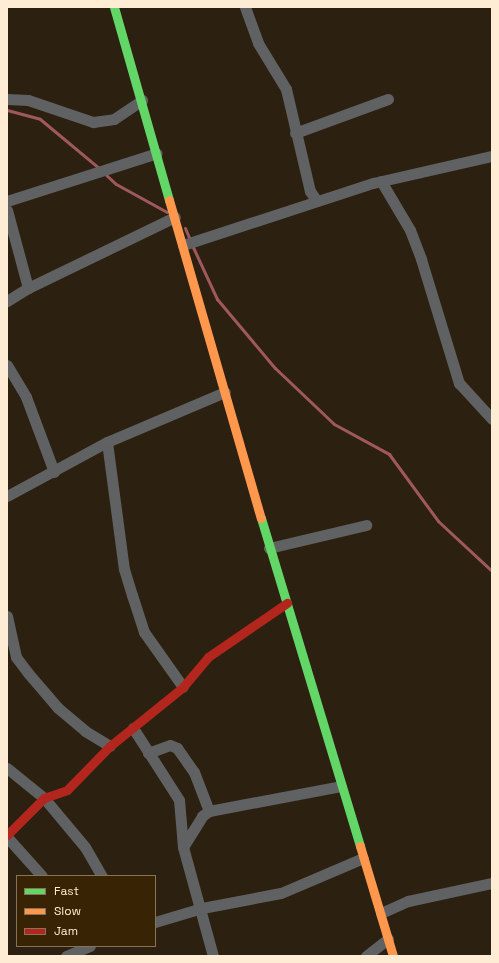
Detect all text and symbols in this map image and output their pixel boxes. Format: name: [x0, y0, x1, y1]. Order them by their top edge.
legend: [16, 875, 156, 947]
text: Fast: [54, 883, 79, 899]
text: Slow: [54, 903, 81, 919]
text: Jam: [54, 923, 78, 939]

